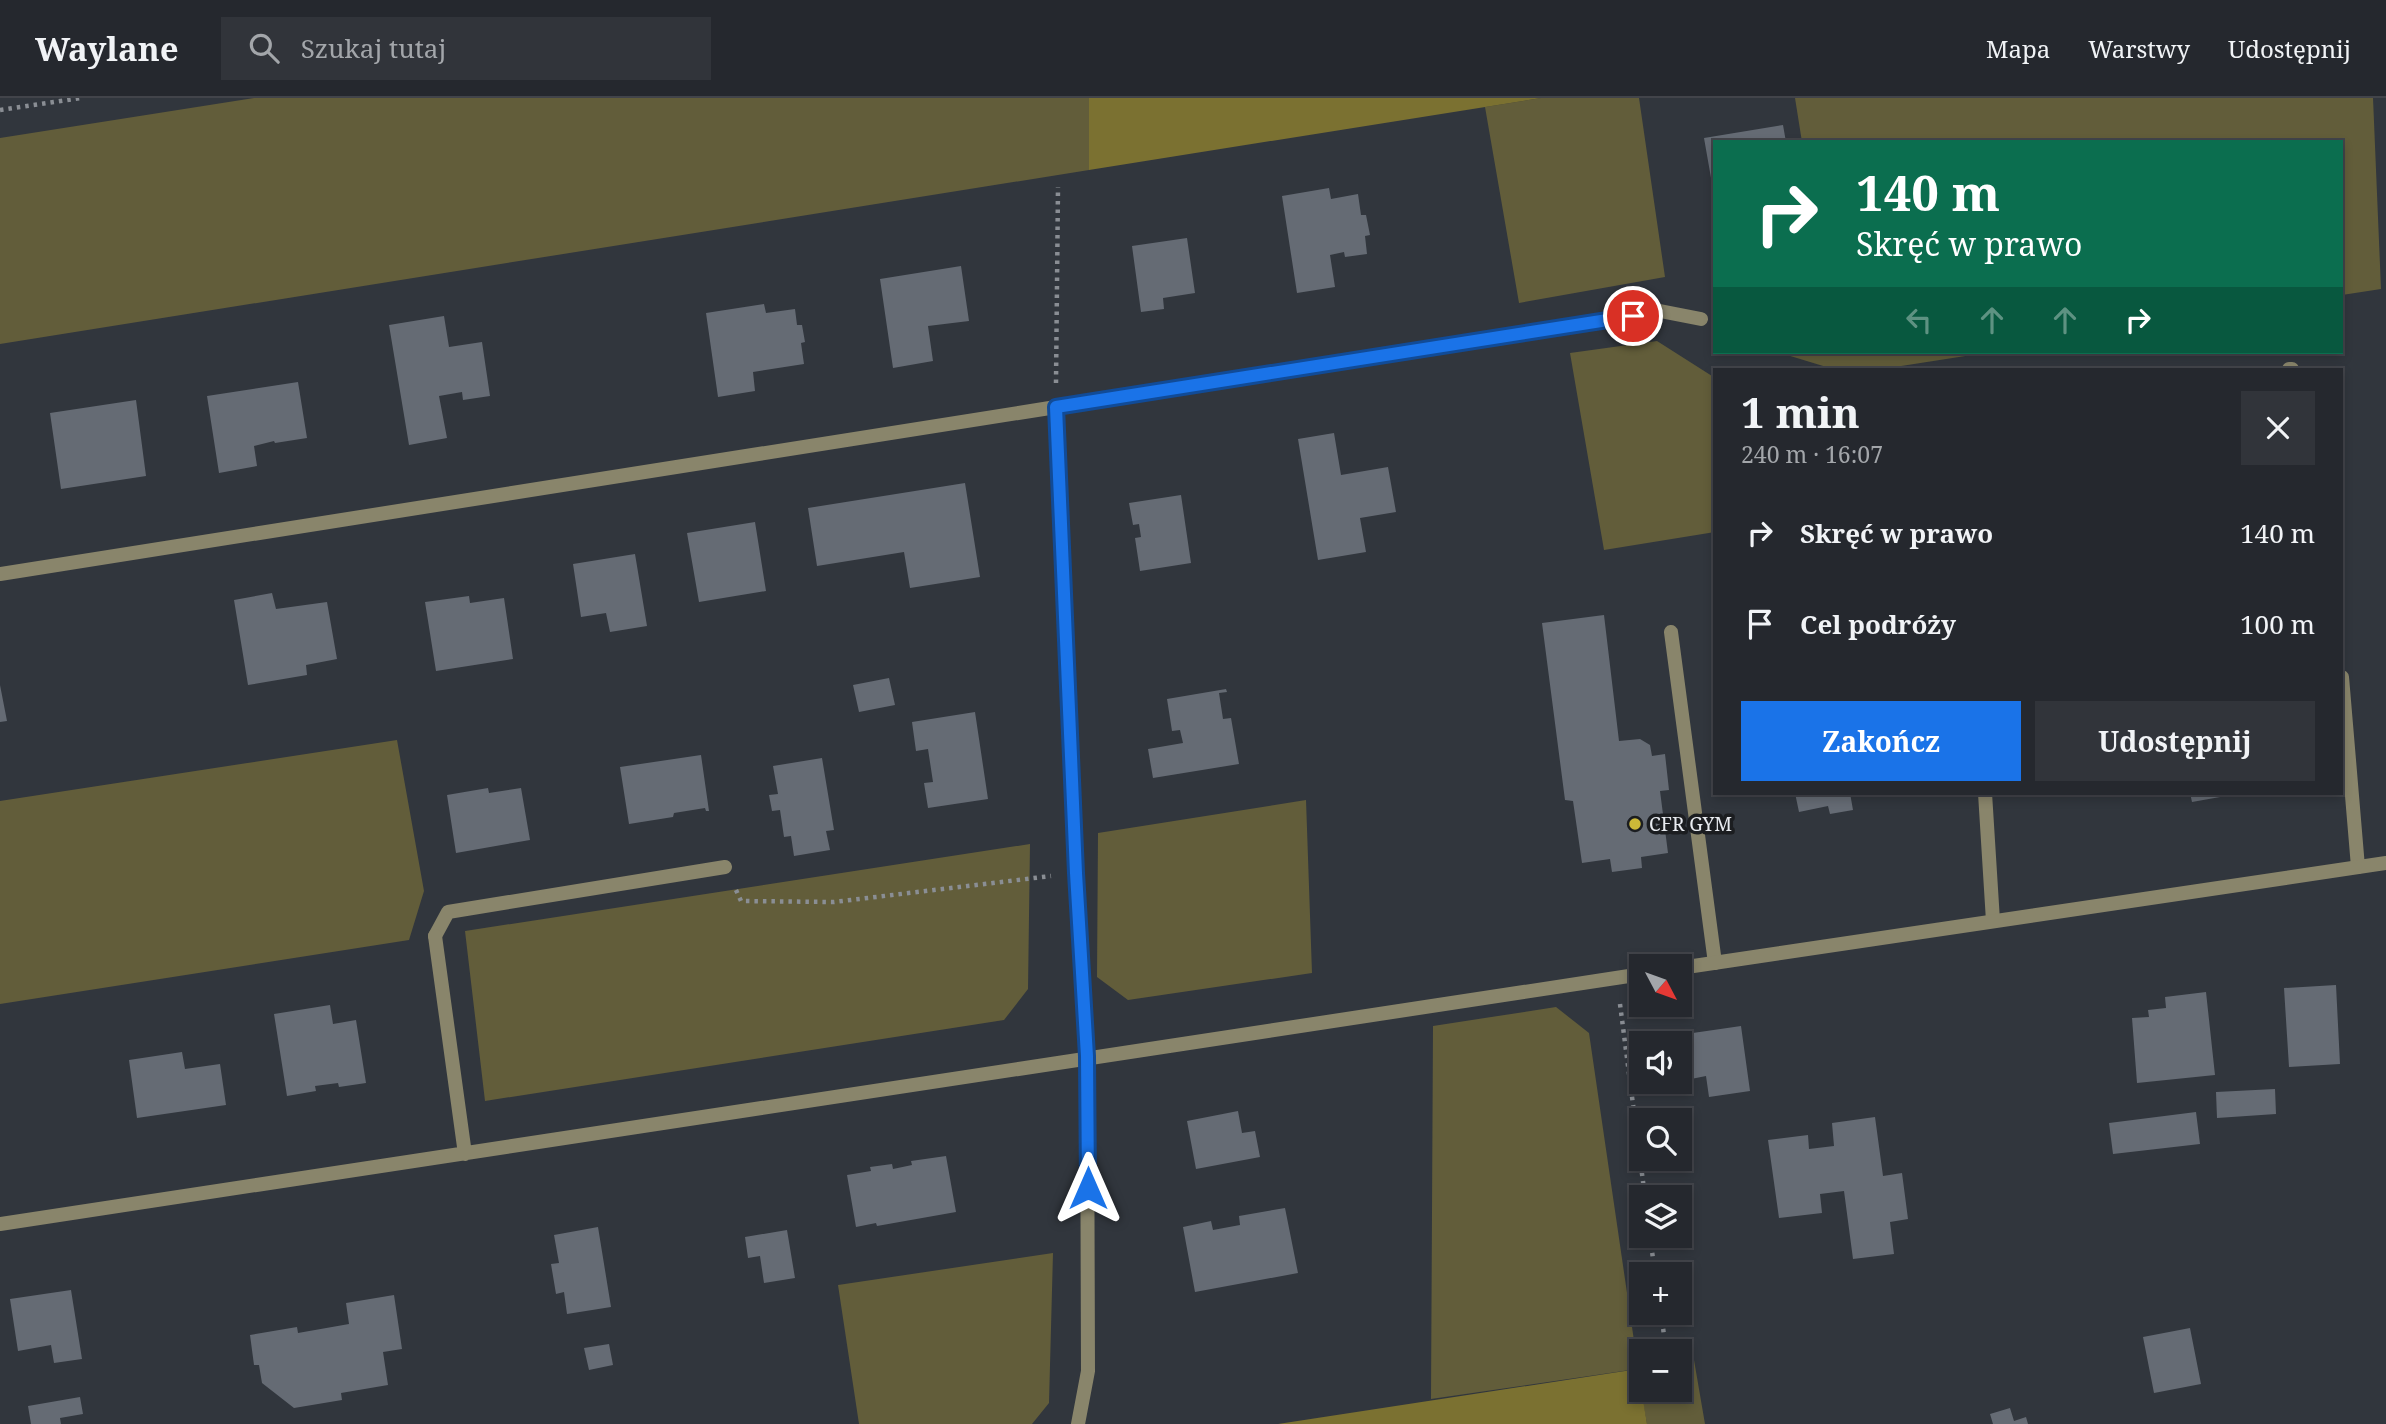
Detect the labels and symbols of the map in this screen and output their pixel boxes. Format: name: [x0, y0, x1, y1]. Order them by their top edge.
pin: [1603, 286, 1663, 346]
place label: CFR GYM: [1649, 811, 1732, 837]
marker: CFR GYM: [1627, 816, 1643, 832]
north arrow: [1629, 954, 1692, 1017]
position arrow: [1051, 1151, 1125, 1225]

